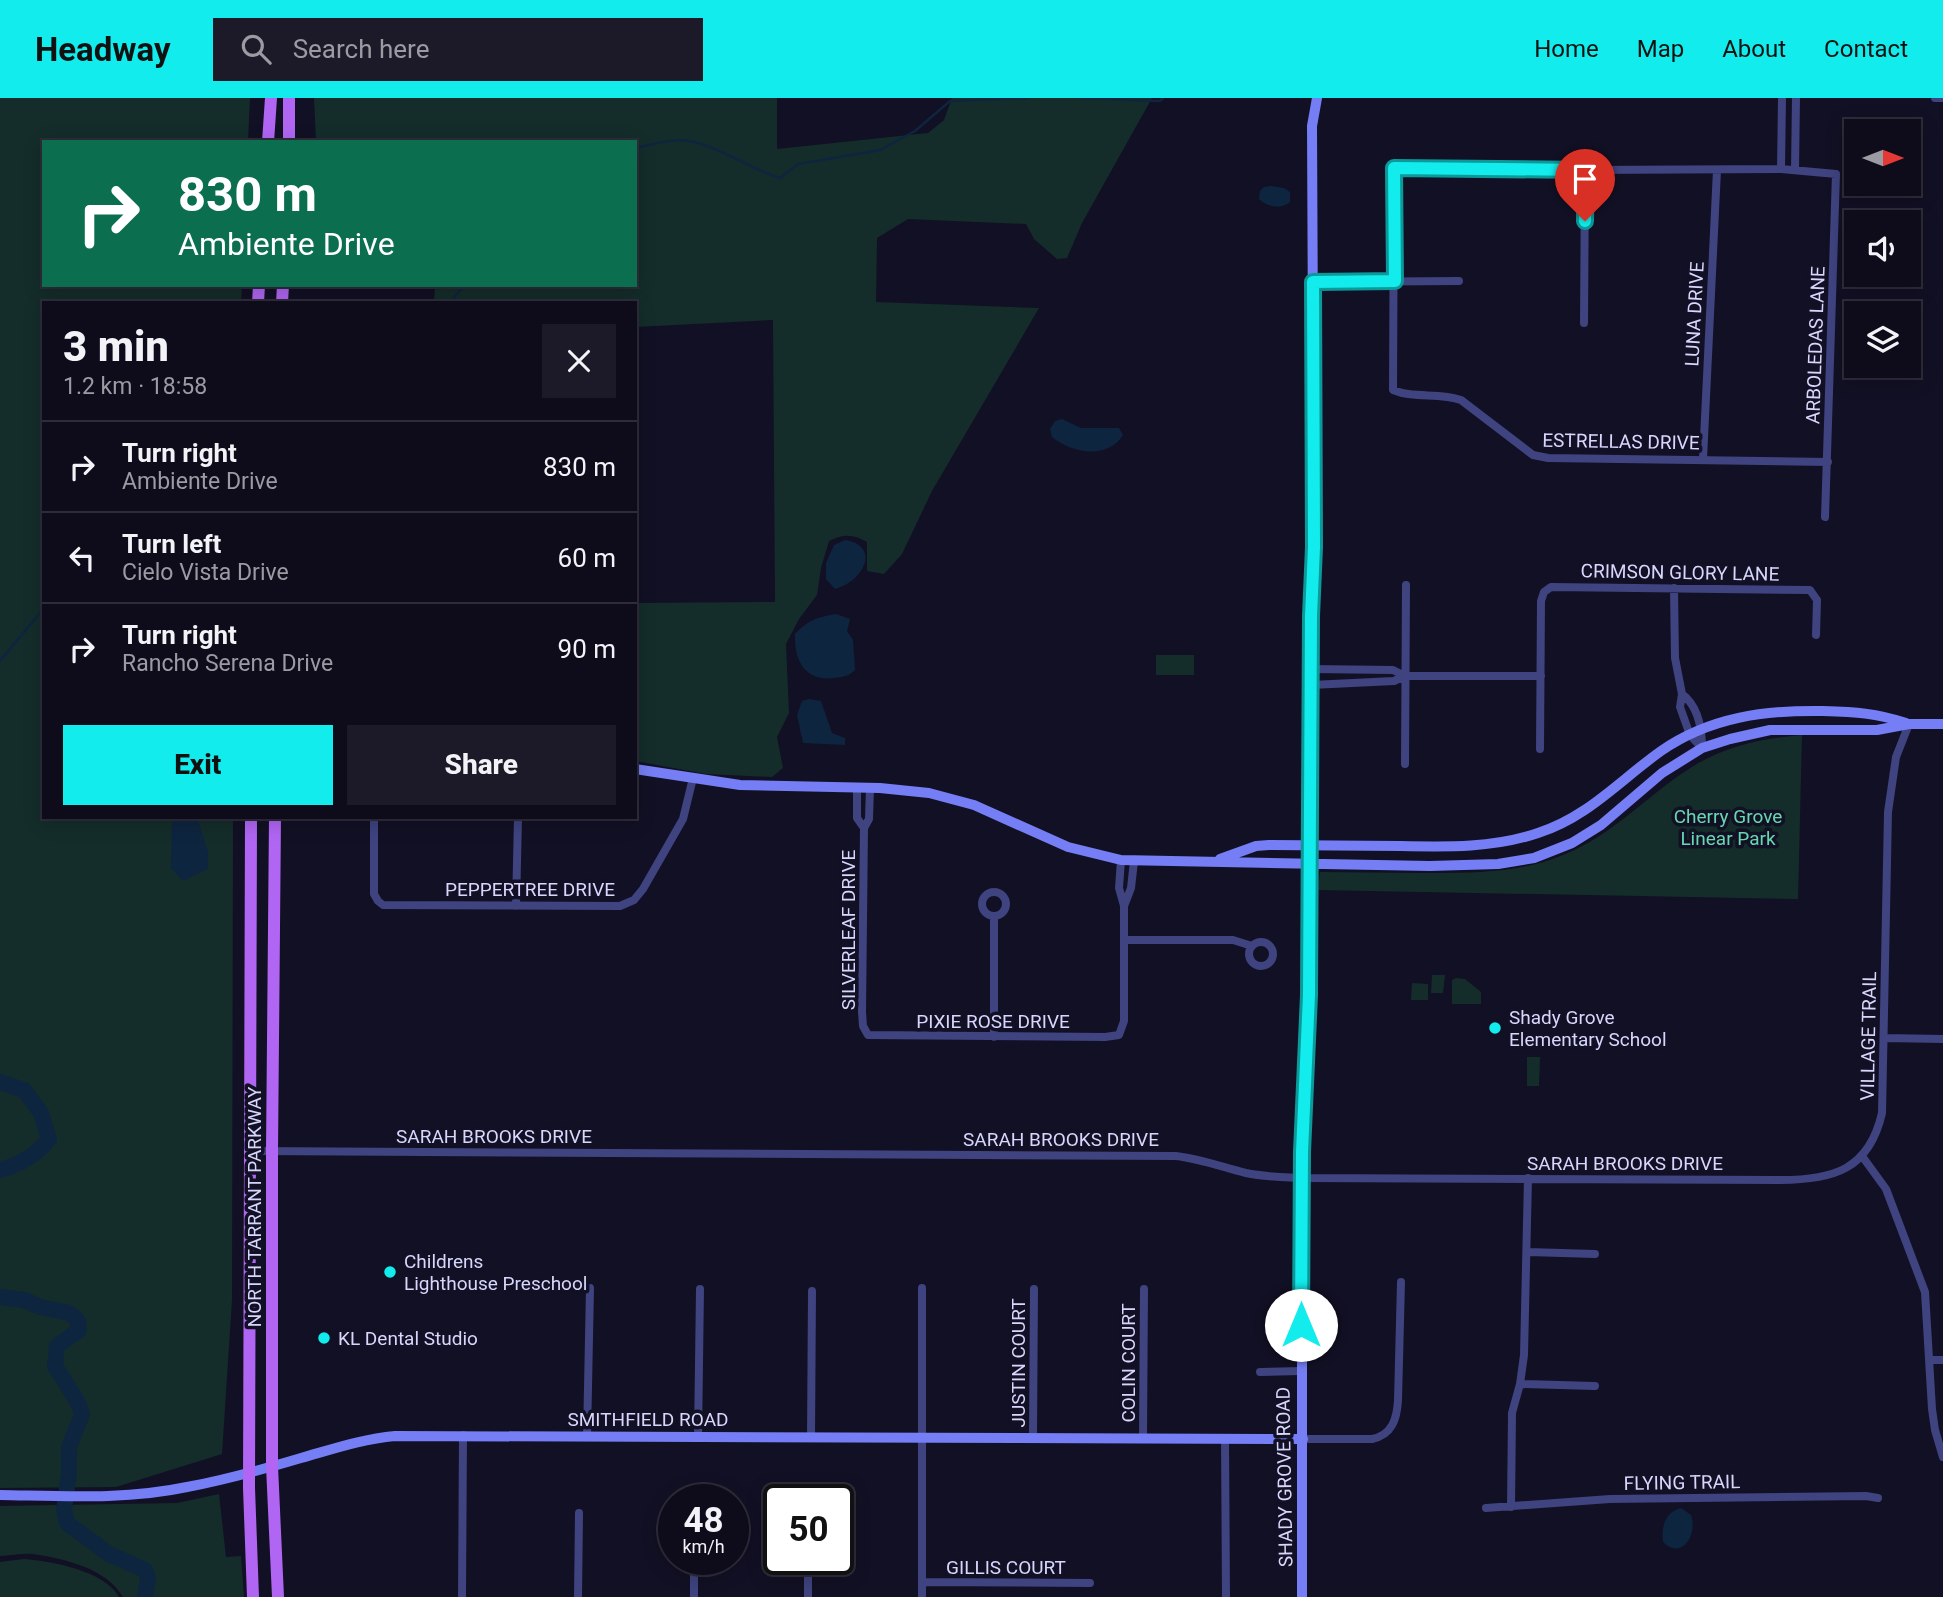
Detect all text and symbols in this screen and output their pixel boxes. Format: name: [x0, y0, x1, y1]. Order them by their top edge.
search box: [213, 18, 703, 81]
text: Headway: [35, 30, 171, 69]
icon: search: [237, 30, 275, 68]
text: Search here: [293, 34, 429, 64]
text: Home: [1534, 35, 1599, 63]
text: Map: [1637, 35, 1684, 63]
text: About: [1722, 35, 1786, 63]
text: Contact: [1824, 35, 1908, 63]
north arrow: [1844, 119, 1922, 196]
map controls: [1844, 119, 1921, 378]
pin: [1555, 149, 1615, 221]
icon: arrive: [1566, 160, 1604, 198]
text: 830 m: [178, 166, 317, 223]
icon: right: [63, 168, 154, 259]
button: sound: [1844, 210, 1921, 287]
text: Ambiente Drive: [178, 225, 395, 263]
street label: LUNA DRIVE: [1680, 261, 1709, 367]
street label: ARBOLEDAS LANE: [1801, 266, 1830, 424]
button: layers: [1844, 301, 1921, 378]
text: 3 min: [63, 322, 169, 371]
button: close: [542, 324, 616, 398]
text: 1.2 km · 18:58: [63, 373, 207, 400]
street label: ESTRELLAS DRIVE: [1542, 429, 1700, 454]
text: Turn right: [122, 438, 237, 468]
icon: right: [63, 448, 101, 486]
text: 830 m: [543, 452, 616, 482]
text: Ambiente Drive: [122, 468, 278, 495]
text: Turn left: [122, 529, 221, 559]
icon: left: [63, 539, 101, 577]
text: 60 m: [558, 543, 616, 573]
text: Cielo Vista Drive: [122, 559, 289, 586]
street label: CRIMSON GLORY LANE: [1580, 559, 1780, 586]
text: Turn right: [122, 620, 237, 650]
icon: right: [63, 630, 101, 668]
text: 90 m: [558, 634, 616, 664]
text: Rancho Serena Drive: [122, 650, 333, 677]
button: Exit: [63, 725, 333, 805]
button: Share: [347, 725, 616, 805]
park label: Cherry Grove Linear Park: [1674, 805, 1782, 850]
street label: SILVERLEAF DRIVE: [837, 850, 860, 1010]
street label: PEPPERTREE DRIVE: [445, 878, 615, 901]
street label: VILLAGE TRAIL: [1856, 971, 1881, 1101]
place label: Shady Grove Elementary School: [1509, 1006, 1667, 1051]
street label: PIXIE ROSE DRIVE: [916, 1010, 1070, 1033]
marker: Shady Grove Elementary School: [1487, 1020, 1503, 1036]
street label: NORTH TARRANT PARKWAY: [243, 1086, 266, 1327]
street label: SARAH BROOKS DRIVE: [396, 1125, 592, 1148]
street label: SARAH BROOKS DRIVE: [963, 1128, 1159, 1151]
street label: SARAH BROOKS DRIVE: [1527, 1152, 1723, 1175]
place label: Childrens Lighthouse Preschool: [404, 1250, 587, 1295]
marker: Childrens Lighthouse Preschool: [382, 1264, 398, 1280]
position arrow: [1264, 1288, 1338, 1362]
street label: JUSTIN COURT: [1007, 1299, 1030, 1427]
street label: COLIN COURT: [1117, 1303, 1140, 1423]
place label: KL Dental Studio: [338, 1327, 478, 1350]
marker: KL Dental Studio: [316, 1330, 332, 1346]
street label: SHADY GROVE ROAD: [1271, 1387, 1298, 1567]
street label: SMITHFIELD ROAD: [568, 1408, 729, 1431]
street label: FLYING TRAIL: [1623, 1470, 1741, 1495]
speed limit sign: 50: [763, 1484, 854, 1575]
text: 48: [683, 1500, 724, 1541]
text: km/h: [682, 1536, 725, 1557]
street label: GILLIS COURT: [946, 1556, 1066, 1579]

